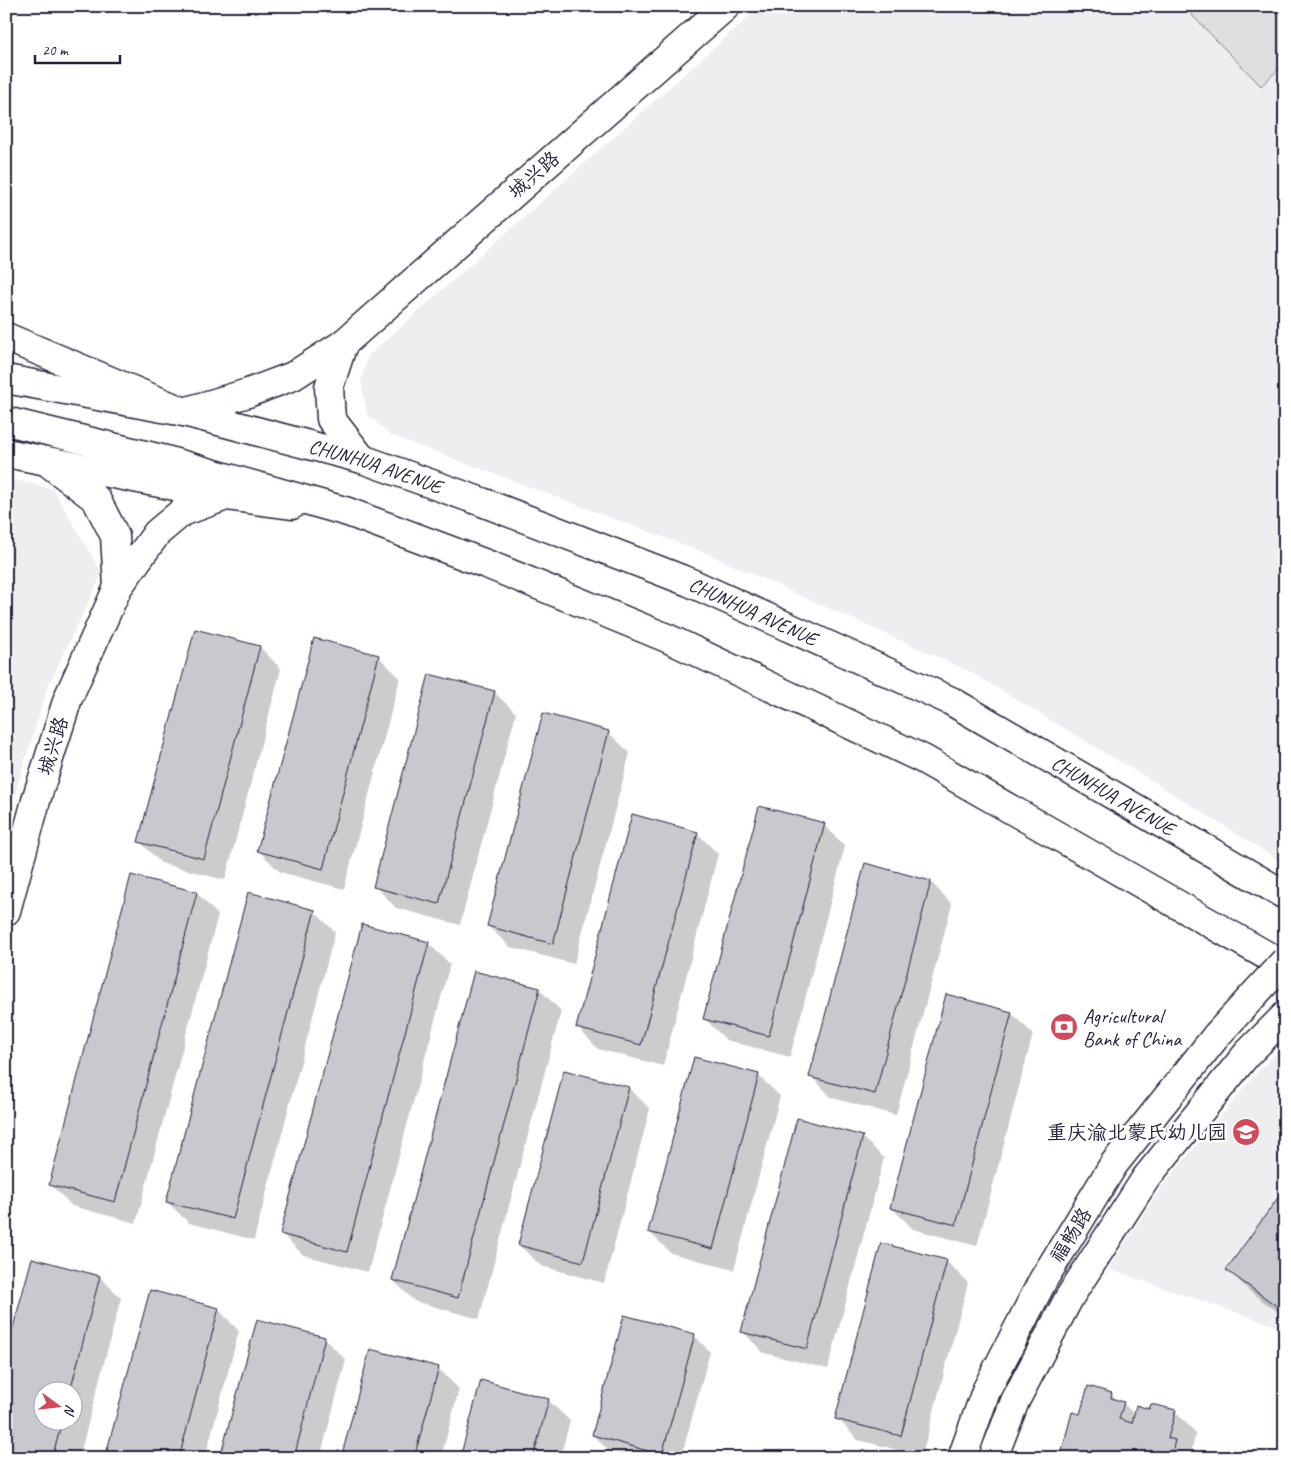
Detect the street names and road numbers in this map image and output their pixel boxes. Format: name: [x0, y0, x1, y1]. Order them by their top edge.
street label: 城兴路: [503, 145, 566, 204]
street label: CHUNHUA AVENUE: [306, 433, 447, 500]
street label: CHUNHUA AVENUE: [685, 571, 823, 652]
street label: 城兴路: [32, 713, 74, 778]
street label: CHUNHUA AVENUE: [1047, 750, 1181, 842]
street label: 福畅路: [1045, 1202, 1098, 1267]

